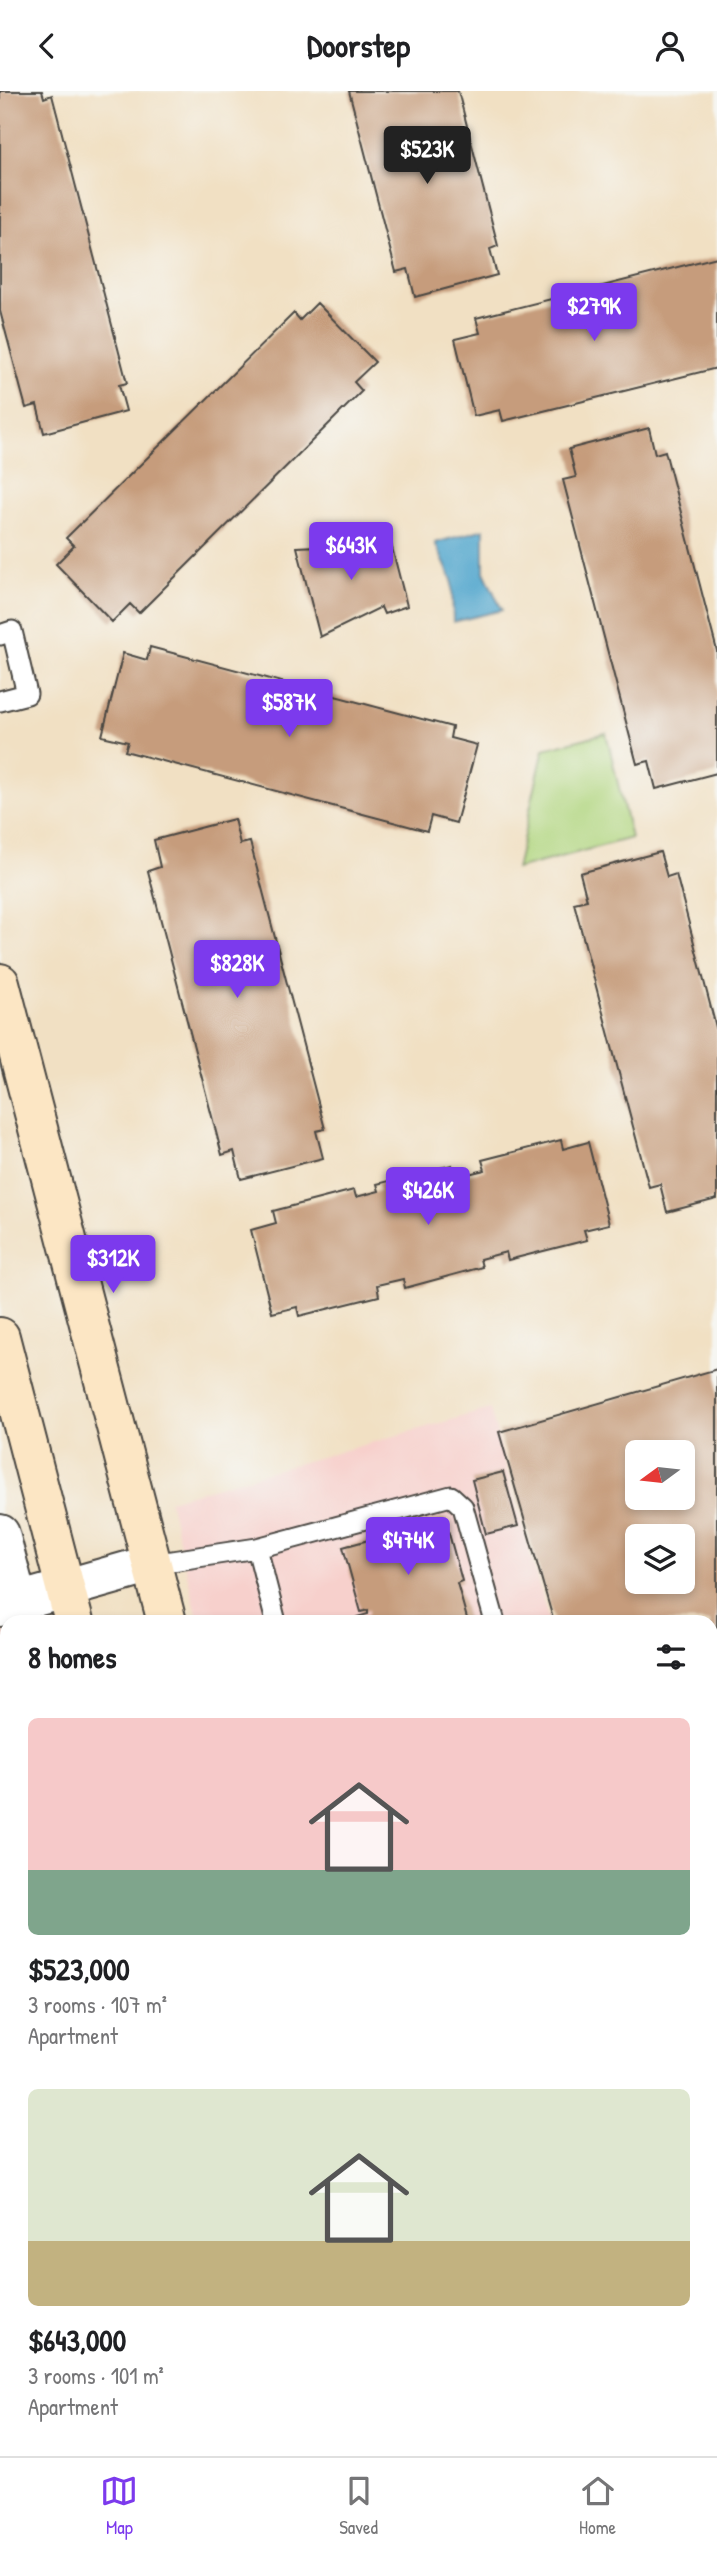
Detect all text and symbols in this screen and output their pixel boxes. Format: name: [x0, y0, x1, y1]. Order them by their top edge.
text: Doorstep: [307, 24, 410, 67]
icon: back: [28, 27, 66, 65]
icon: person: [651, 27, 689, 65]
pin: $523K: [378, 127, 476, 186]
text: $523K: [400, 133, 454, 164]
pin: $279K: [545, 283, 643, 343]
text: $279K: [567, 290, 621, 321]
pin: $643K: [302, 523, 400, 582]
text: $643K: [325, 529, 377, 560]
pin: $587K: [240, 679, 338, 739]
text: $587K: [262, 686, 316, 717]
pin: $828K: [188, 941, 286, 1000]
text: $828K: [210, 947, 264, 978]
pin: $426K: [379, 1167, 477, 1227]
text: $426K: [402, 1174, 454, 1205]
pin: $312K: [64, 1235, 162, 1295]
text: $312K: [86, 1242, 140, 1273]
north arrow: [625, 1440, 695, 1510]
map controls: [625, 1440, 695, 1594]
pin: $474K: [359, 1517, 457, 1577]
text: $474K: [382, 1524, 434, 1555]
button: layers: [625, 1524, 695, 1594]
text: 8 homes: [28, 1637, 116, 1677]
icon: filters: [652, 1638, 690, 1676]
icon: home: [296, 1764, 422, 1890]
text: $523,000: [28, 1949, 130, 1989]
text: 3 rooms · 107 m²: [28, 1989, 167, 2020]
text: Apartment: [28, 2020, 118, 2051]
icon: home: [296, 2135, 422, 2261]
text: $643,000: [28, 2320, 126, 2360]
text: 3 rooms · 101 m²: [28, 2360, 164, 2391]
text: Apartment: [28, 2391, 118, 2422]
tab: Map: [100, 2472, 138, 2540]
tab: Saved: [339, 2472, 378, 2540]
tab: Home: [579, 2472, 617, 2540]

